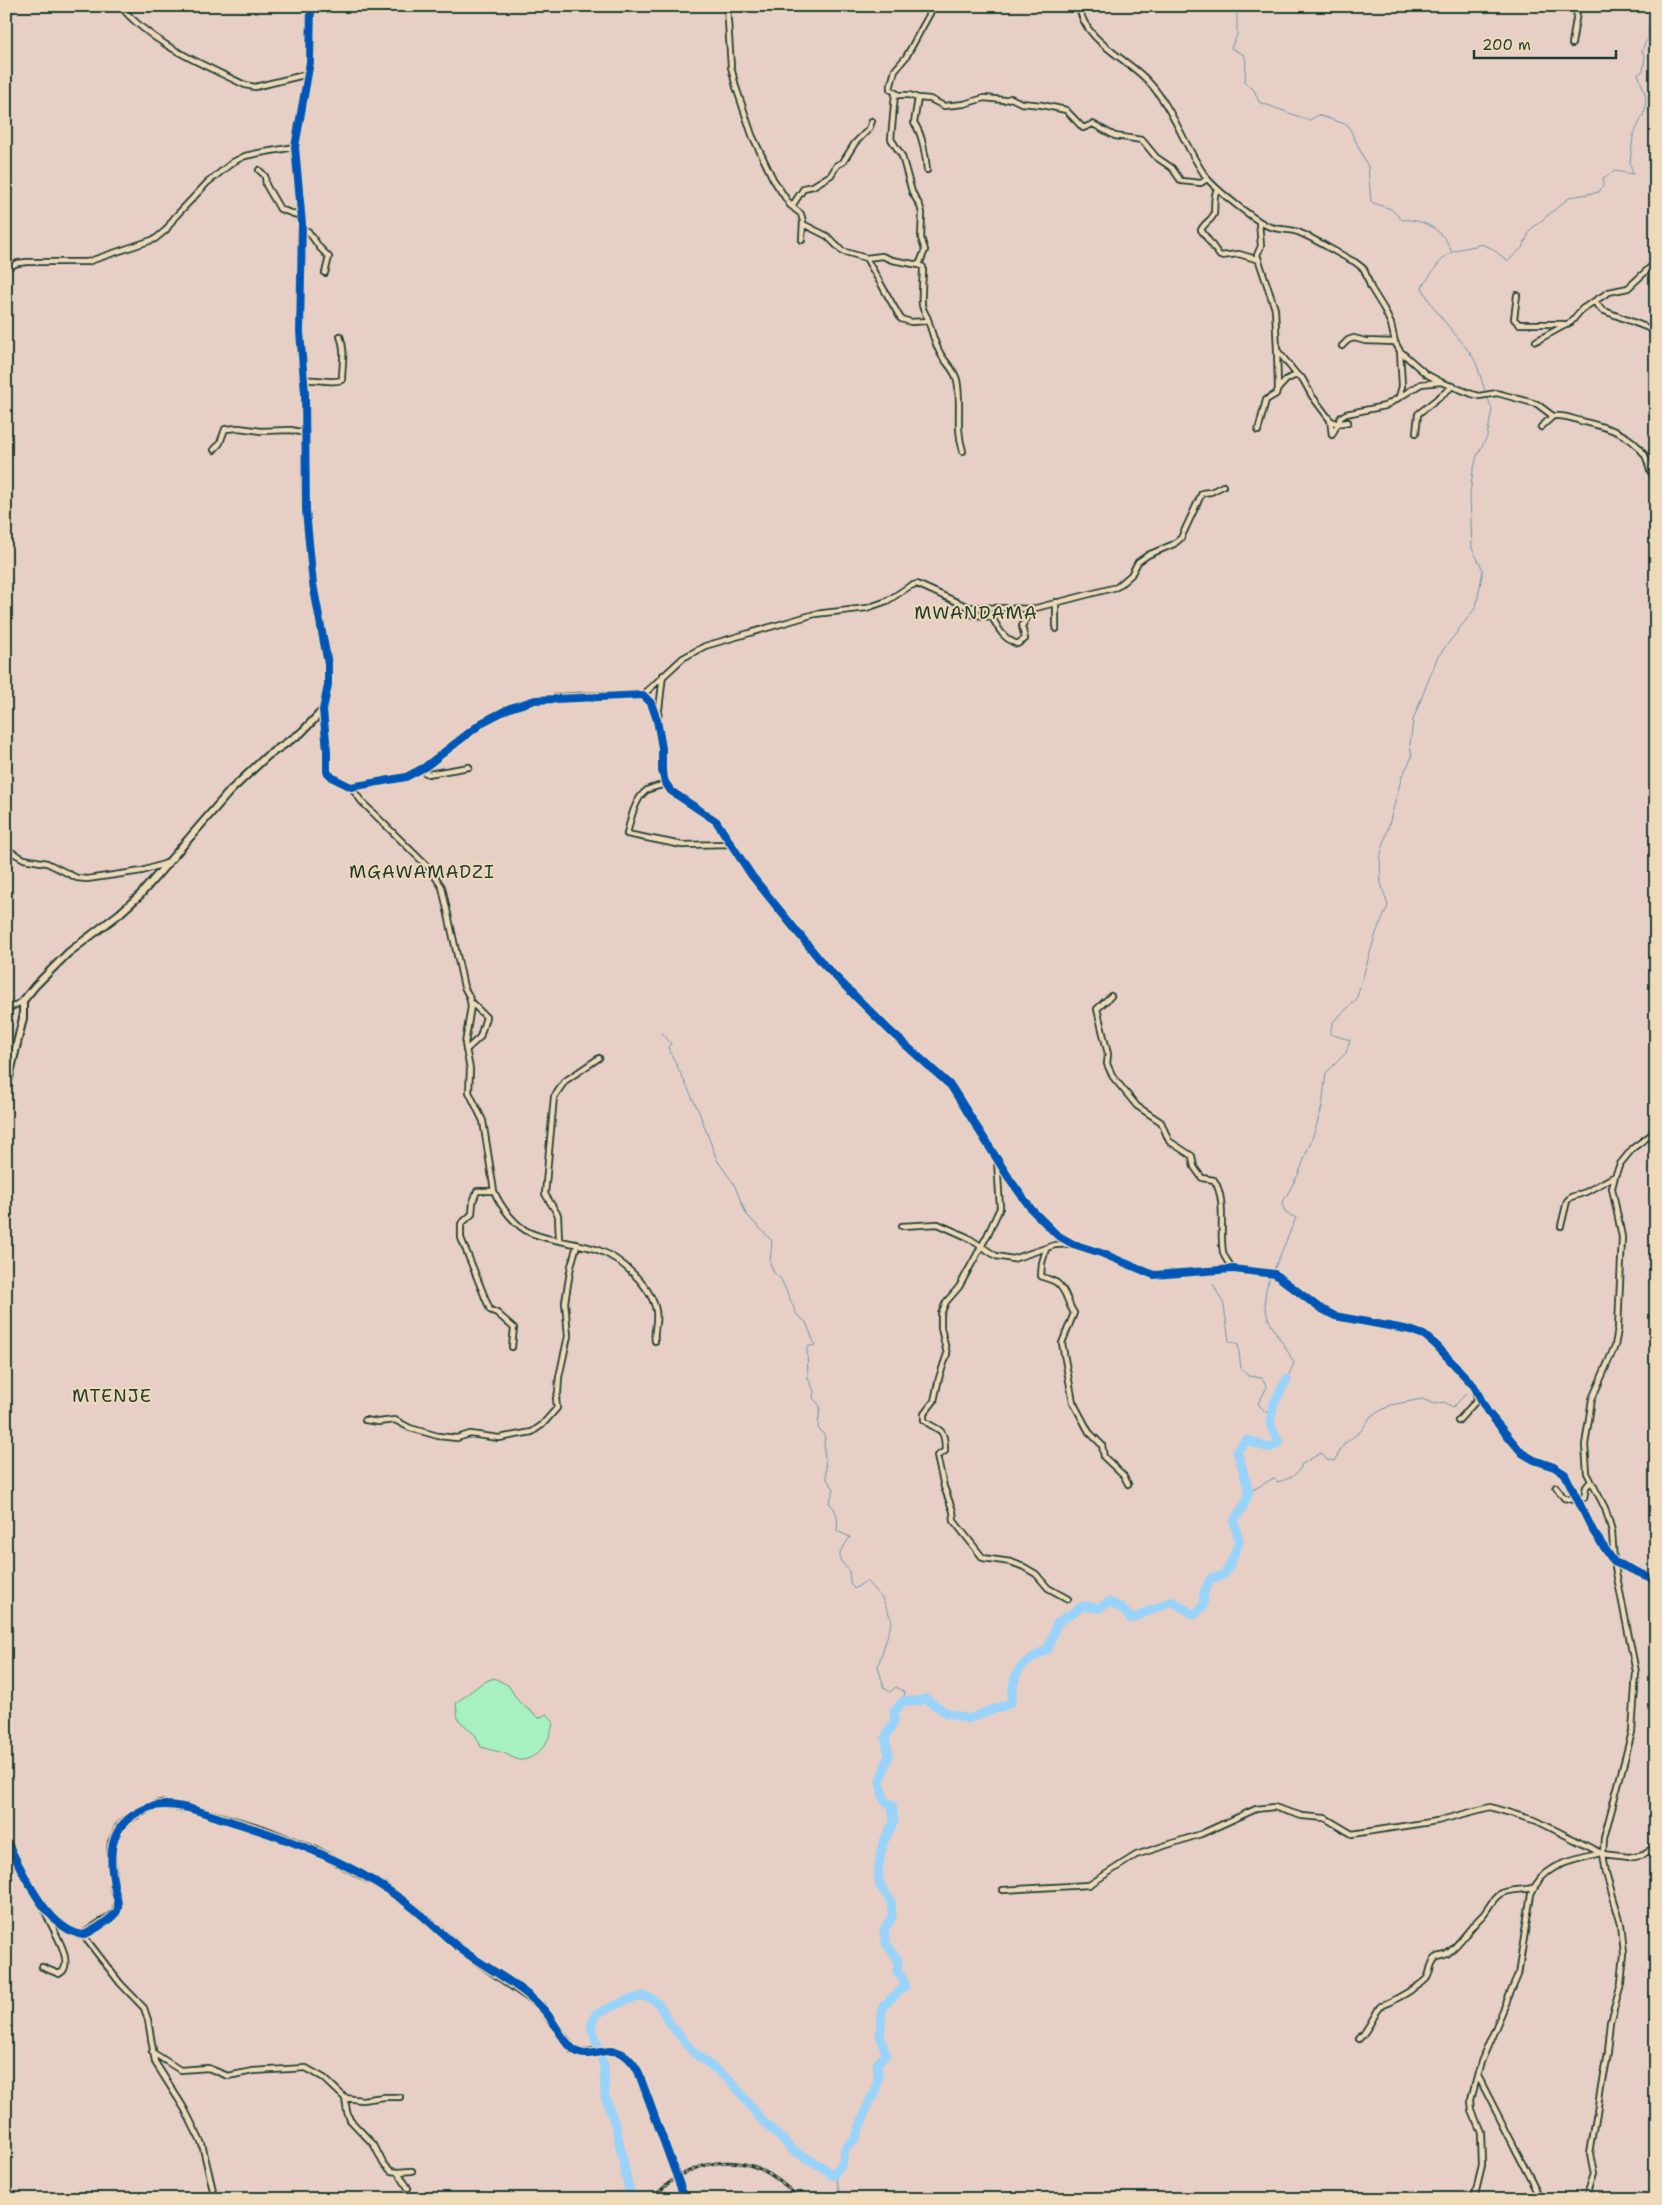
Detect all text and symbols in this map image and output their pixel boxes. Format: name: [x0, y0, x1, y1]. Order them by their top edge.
scale bar: [1474, 28, 1617, 60]
text: 200 m: [1482, 35, 1531, 55]
district label: MWANDAMA: [914, 601, 1038, 625]
district label: MGAWAMADZI: [349, 860, 495, 884]
district label: MTENJE: [72, 1384, 152, 1408]

